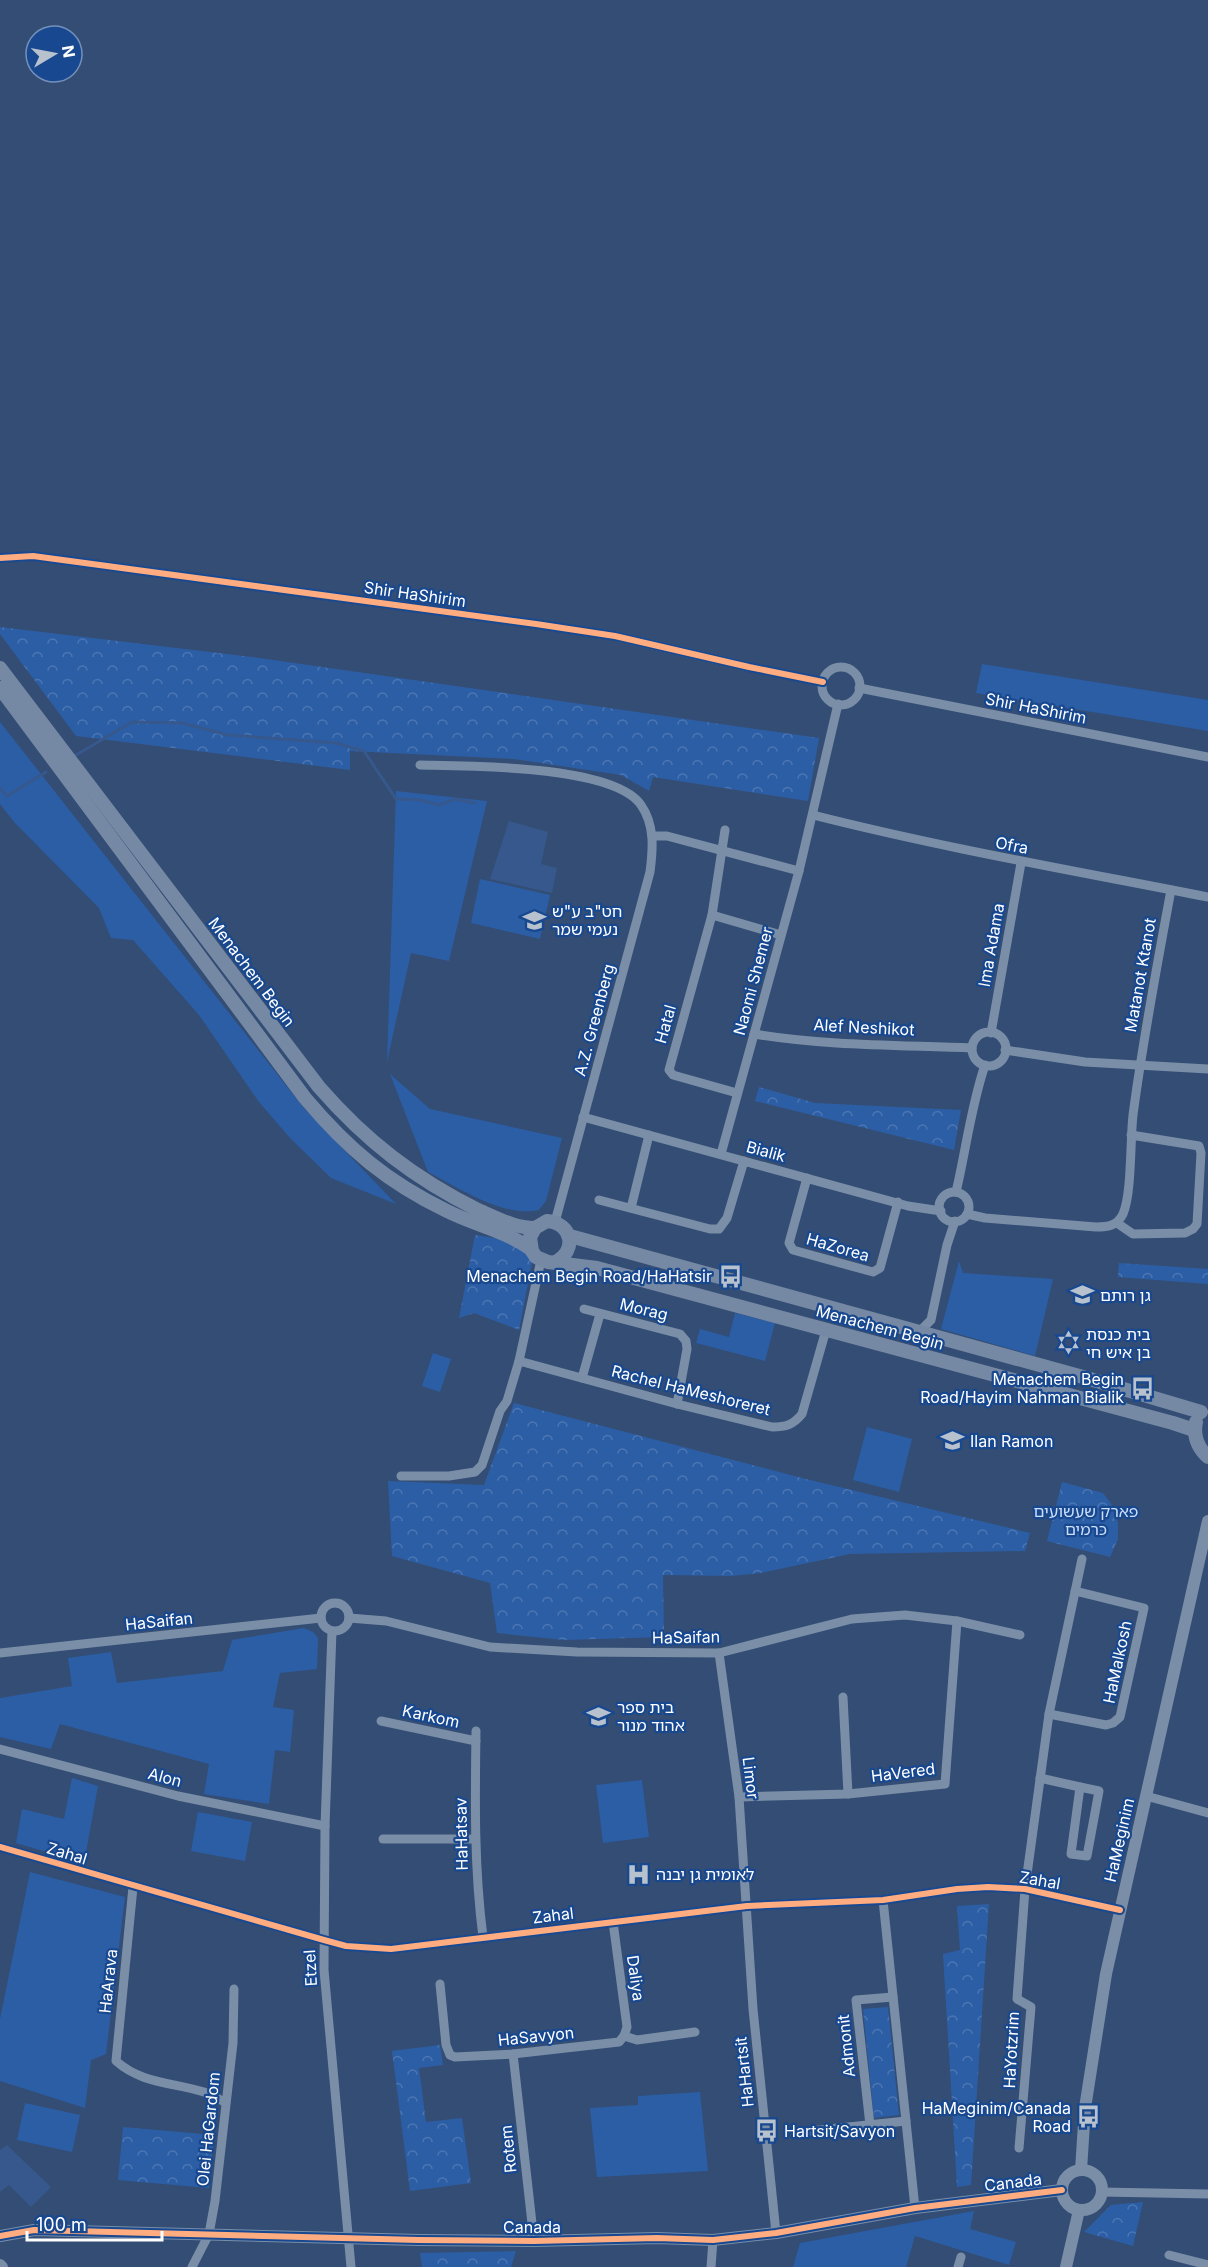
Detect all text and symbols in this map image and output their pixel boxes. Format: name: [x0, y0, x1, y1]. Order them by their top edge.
north arrow: [24, 24, 84, 84]
text: N: [58, 44, 80, 59]
street label: Shir HaShirim: [363, 577, 467, 611]
street label: Shir HaShirim: [984, 688, 1088, 728]
street label: Ofra: [994, 832, 1030, 858]
place label: חט"ב ע"ש נעמי שמר: [552, 901, 622, 939]
street label: Ima Adama: [974, 902, 1008, 988]
school or university icon: חט"ב ע"ש נעמי שמר: [521, 907, 547, 933]
street label: Menachem Begin: [204, 913, 300, 1031]
street label: Matanot Ktanot: [1120, 916, 1160, 1034]
street label: Naomi Shemer: [729, 925, 777, 1037]
street label: A.Z. Greenberg: [569, 962, 619, 1078]
street label: Hatal: [650, 1002, 680, 1046]
street label: Alef Neshikot: [813, 1014, 915, 1040]
street label: Bialik: [744, 1136, 788, 1166]
street label: HaZorea: [804, 1228, 872, 1266]
bus stop icon: Menachem Begin Road/HaHatsir: [717, 1263, 743, 1289]
place label: Menachem Begin Road/HaHatsir: [466, 1266, 712, 1286]
school or university icon: גן רותם: [1069, 1282, 1095, 1308]
place label: גן רותם: [1100, 1285, 1151, 1305]
street label: Morag: [618, 1293, 670, 1325]
street label: Menachem Begin: [814, 1300, 946, 1354]
place label: בית כנסת בן איש חי: [1086, 1324, 1151, 1362]
synagogue icon: בית כנסת בן איש חי: [1055, 1330, 1081, 1356]
street label: Rachel HaMeshoreret: [609, 1361, 773, 1419]
place label: Menachem Begin Road/Hayim Nahman Bialik: [920, 1369, 1124, 1407]
bus stop icon: Menachem Begin Road/Hayim Nahman Bialik: [1129, 1375, 1155, 1401]
school or university icon: Ilan Ramon: [939, 1428, 965, 1454]
place label: Ilan Ramon: [970, 1431, 1053, 1451]
park label: פארק שעשועים כרמים: [1034, 1501, 1138, 1539]
street label: HaSaifan: [124, 1607, 194, 1635]
street label: HaMalkosh: [1098, 1619, 1136, 1705]
street label: HaSaifan: [652, 1626, 720, 1648]
place label: בית ספר אהוד מנור: [617, 1697, 685, 1735]
street label: Karkom: [401, 1700, 461, 1732]
school or university icon: בית ספר אהוד מנור: [586, 1703, 612, 1729]
street label: Limor: [738, 1756, 764, 1800]
street label: HaVered: [870, 1758, 936, 1786]
street label: Alon: [146, 1763, 184, 1791]
street label: HaMeginim: [1100, 1796, 1138, 1884]
street label: HaHatsav: [450, 1797, 472, 1871]
street label: Zahal: [44, 1837, 90, 1869]
hospital icon: לאומית גן יבנה: [625, 1861, 651, 1887]
place label: לאומית גן יבנה: [656, 1864, 754, 1884]
street label: Zahal: [1018, 1867, 1062, 1893]
street label: Zahal: [531, 1903, 575, 1927]
street label: HaArava: [95, 1948, 121, 2014]
street label: Etzel: [299, 1949, 321, 1987]
street label: Daliya: [623, 1954, 649, 2002]
street label: HaYotzrim: [999, 2011, 1023, 2089]
street label: Admonit: [833, 2014, 859, 2078]
street label: HaSavyon: [497, 2022, 575, 2050]
street label: HaHartsit: [730, 2036, 758, 2108]
street label: Olei HaGardom: [192, 2071, 224, 2187]
place label: HaMeginim/Canada Road: [922, 2098, 1071, 2136]
bus stop icon: HaMeginim/Canada Road: [1076, 2104, 1102, 2130]
bus stop icon: Hartsit/Savyon: [753, 2118, 779, 2144]
place label: Hartsit/Savyon: [784, 2121, 895, 2141]
street label: Rotem: [496, 2124, 520, 2174]
street label: Canada: [983, 2169, 1043, 2195]
scale bar: [27, 2204, 162, 2242]
text: 100 m: [36, 2214, 87, 2235]
street label: Canada: [503, 2217, 561, 2237]

